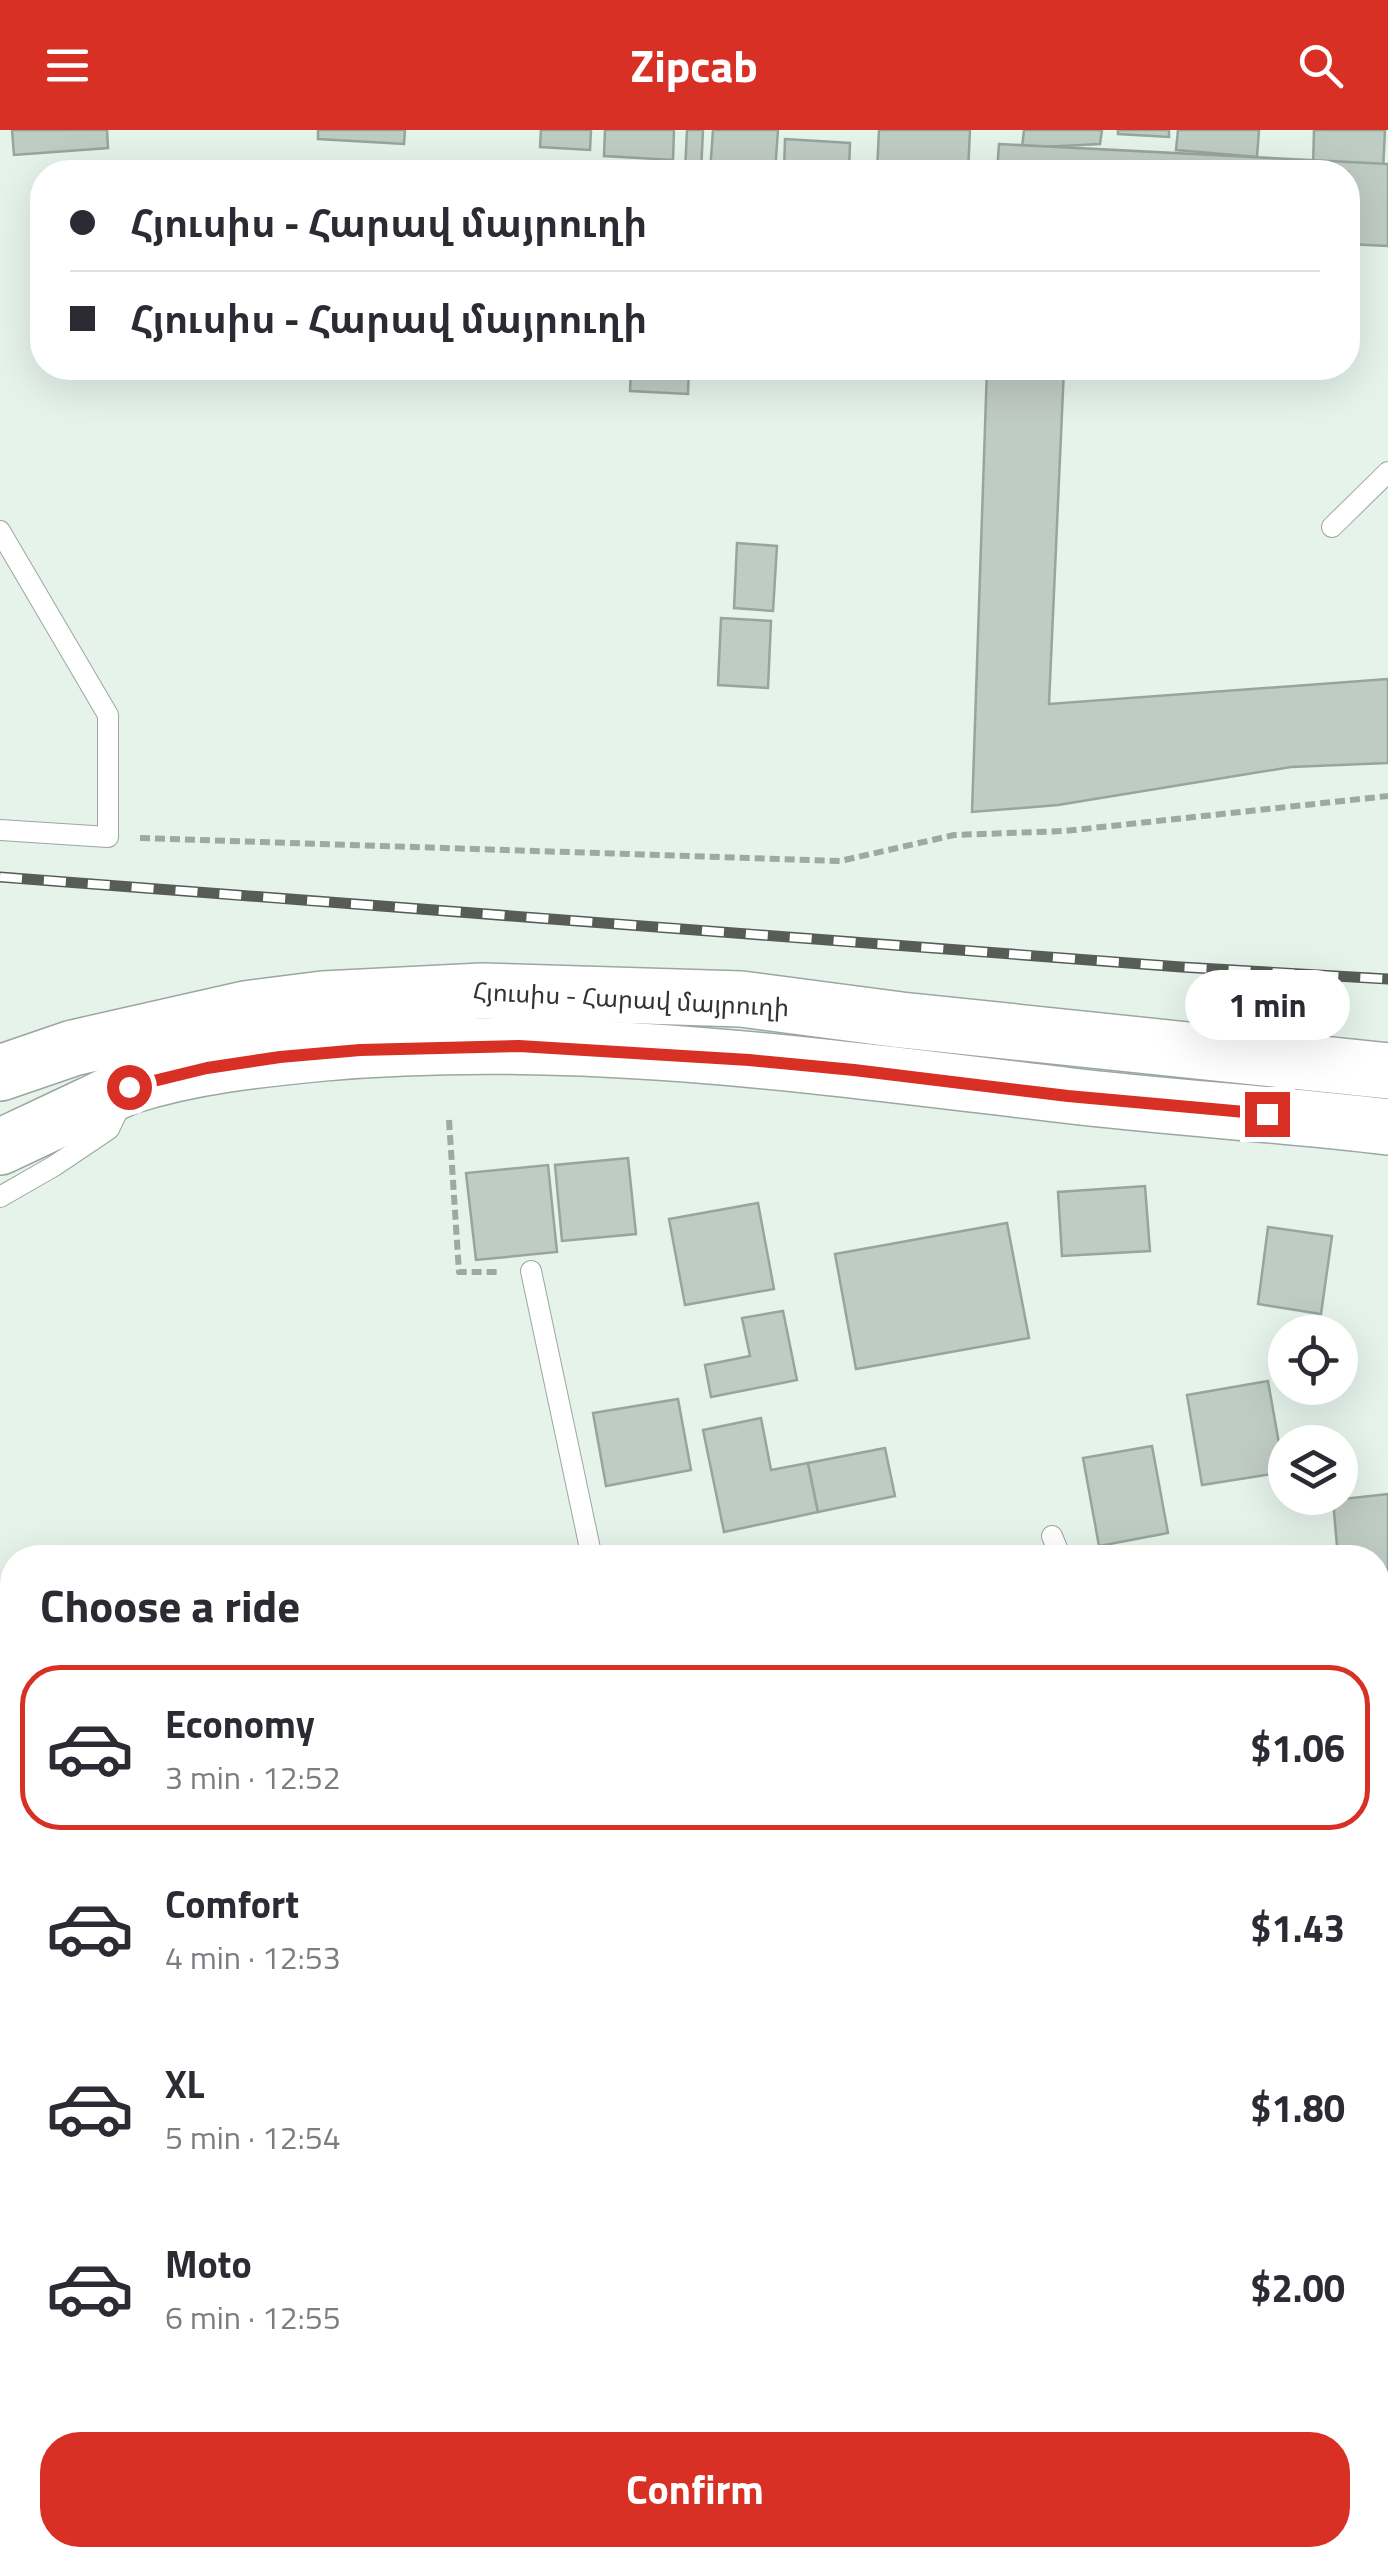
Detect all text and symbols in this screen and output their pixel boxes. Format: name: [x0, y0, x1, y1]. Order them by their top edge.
text: Zipcab: [630, 31, 758, 99]
icon: menu: [40, 38, 95, 93]
icon: search: [1293, 38, 1348, 93]
text: Հյուսիս - Հարավ մայրուղի: [130, 194, 647, 252]
text: Հյուսիս - Հարավ մայրուղի: [130, 290, 647, 348]
callout: 1 min: [1184, 969, 1350, 1039]
street label: Հյուսիս - Հարավ մայրուղի: [472, 972, 790, 1026]
text: 1 min: [1229, 981, 1306, 1029]
route start: [107, 1065, 152, 1110]
route end: [1245, 1092, 1290, 1137]
map controls: [1268, 1315, 1358, 1515]
button: locate: [1268, 1315, 1358, 1405]
button: layers: [1268, 1425, 1358, 1515]
text: Choose a ride: [40, 1571, 300, 1639]
text: Economy: [165, 1695, 315, 1753]
icon: car: [45, 1703, 135, 1793]
text: $1.06: [1250, 1719, 1345, 1777]
text: 3 min · 12:52: [165, 1753, 341, 1801]
text: Comfort: [165, 1875, 299, 1933]
icon: car: [45, 1883, 135, 1973]
text: $1.43: [1250, 1899, 1345, 1957]
text: 4 min · 12:53: [165, 1933, 341, 1981]
text: XL: [165, 2055, 205, 2113]
icon: car: [45, 2063, 135, 2153]
text: $1.80: [1250, 2079, 1345, 2137]
text: 5 min · 12:54: [165, 2113, 341, 2161]
text: Moto: [165, 2235, 252, 2293]
icon: car: [45, 2243, 135, 2333]
text: $2.00: [1250, 2259, 1345, 2317]
text: 6 min · 12:55: [165, 2293, 341, 2341]
button: Confirm: [40, 2432, 1350, 2547]

